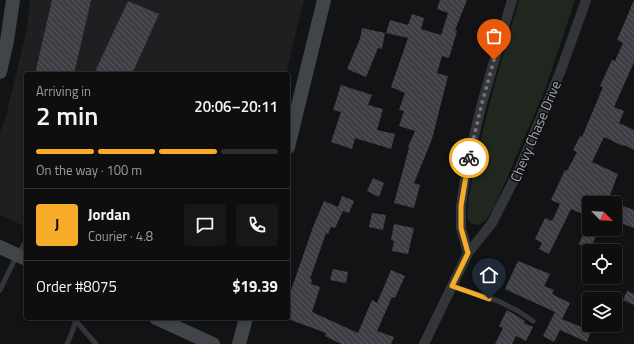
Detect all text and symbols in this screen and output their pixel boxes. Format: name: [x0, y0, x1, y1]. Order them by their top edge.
pin: [477, 19, 511, 60]
icon: bag: [483, 25, 505, 47]
street label: Chevy Chase Drive: [504, 77, 566, 185]
text: Arriving in: [36, 81, 91, 101]
text: 20:06–20:11: [194, 95, 278, 118]
text: 2 min: [36, 96, 99, 135]
courier: [449, 138, 489, 178]
icon: bike: [458, 147, 480, 169]
text: On the way · 100 m: [36, 160, 142, 180]
north arrow: [582, 196, 622, 236]
map controls: [582, 196, 622, 332]
text: Jordan: [88, 203, 130, 226]
button: chat: [184, 204, 226, 246]
button: phone: [236, 204, 278, 246]
text: J: [55, 213, 59, 236]
text: Courier · 4.8: [88, 226, 153, 246]
button: locate: [582, 244, 622, 284]
pin: [472, 258, 506, 299]
icon: home: [478, 264, 500, 286]
text: Order #8075: [36, 275, 117, 298]
text: $19.39: [232, 275, 278, 298]
button: layers: [582, 292, 622, 332]

